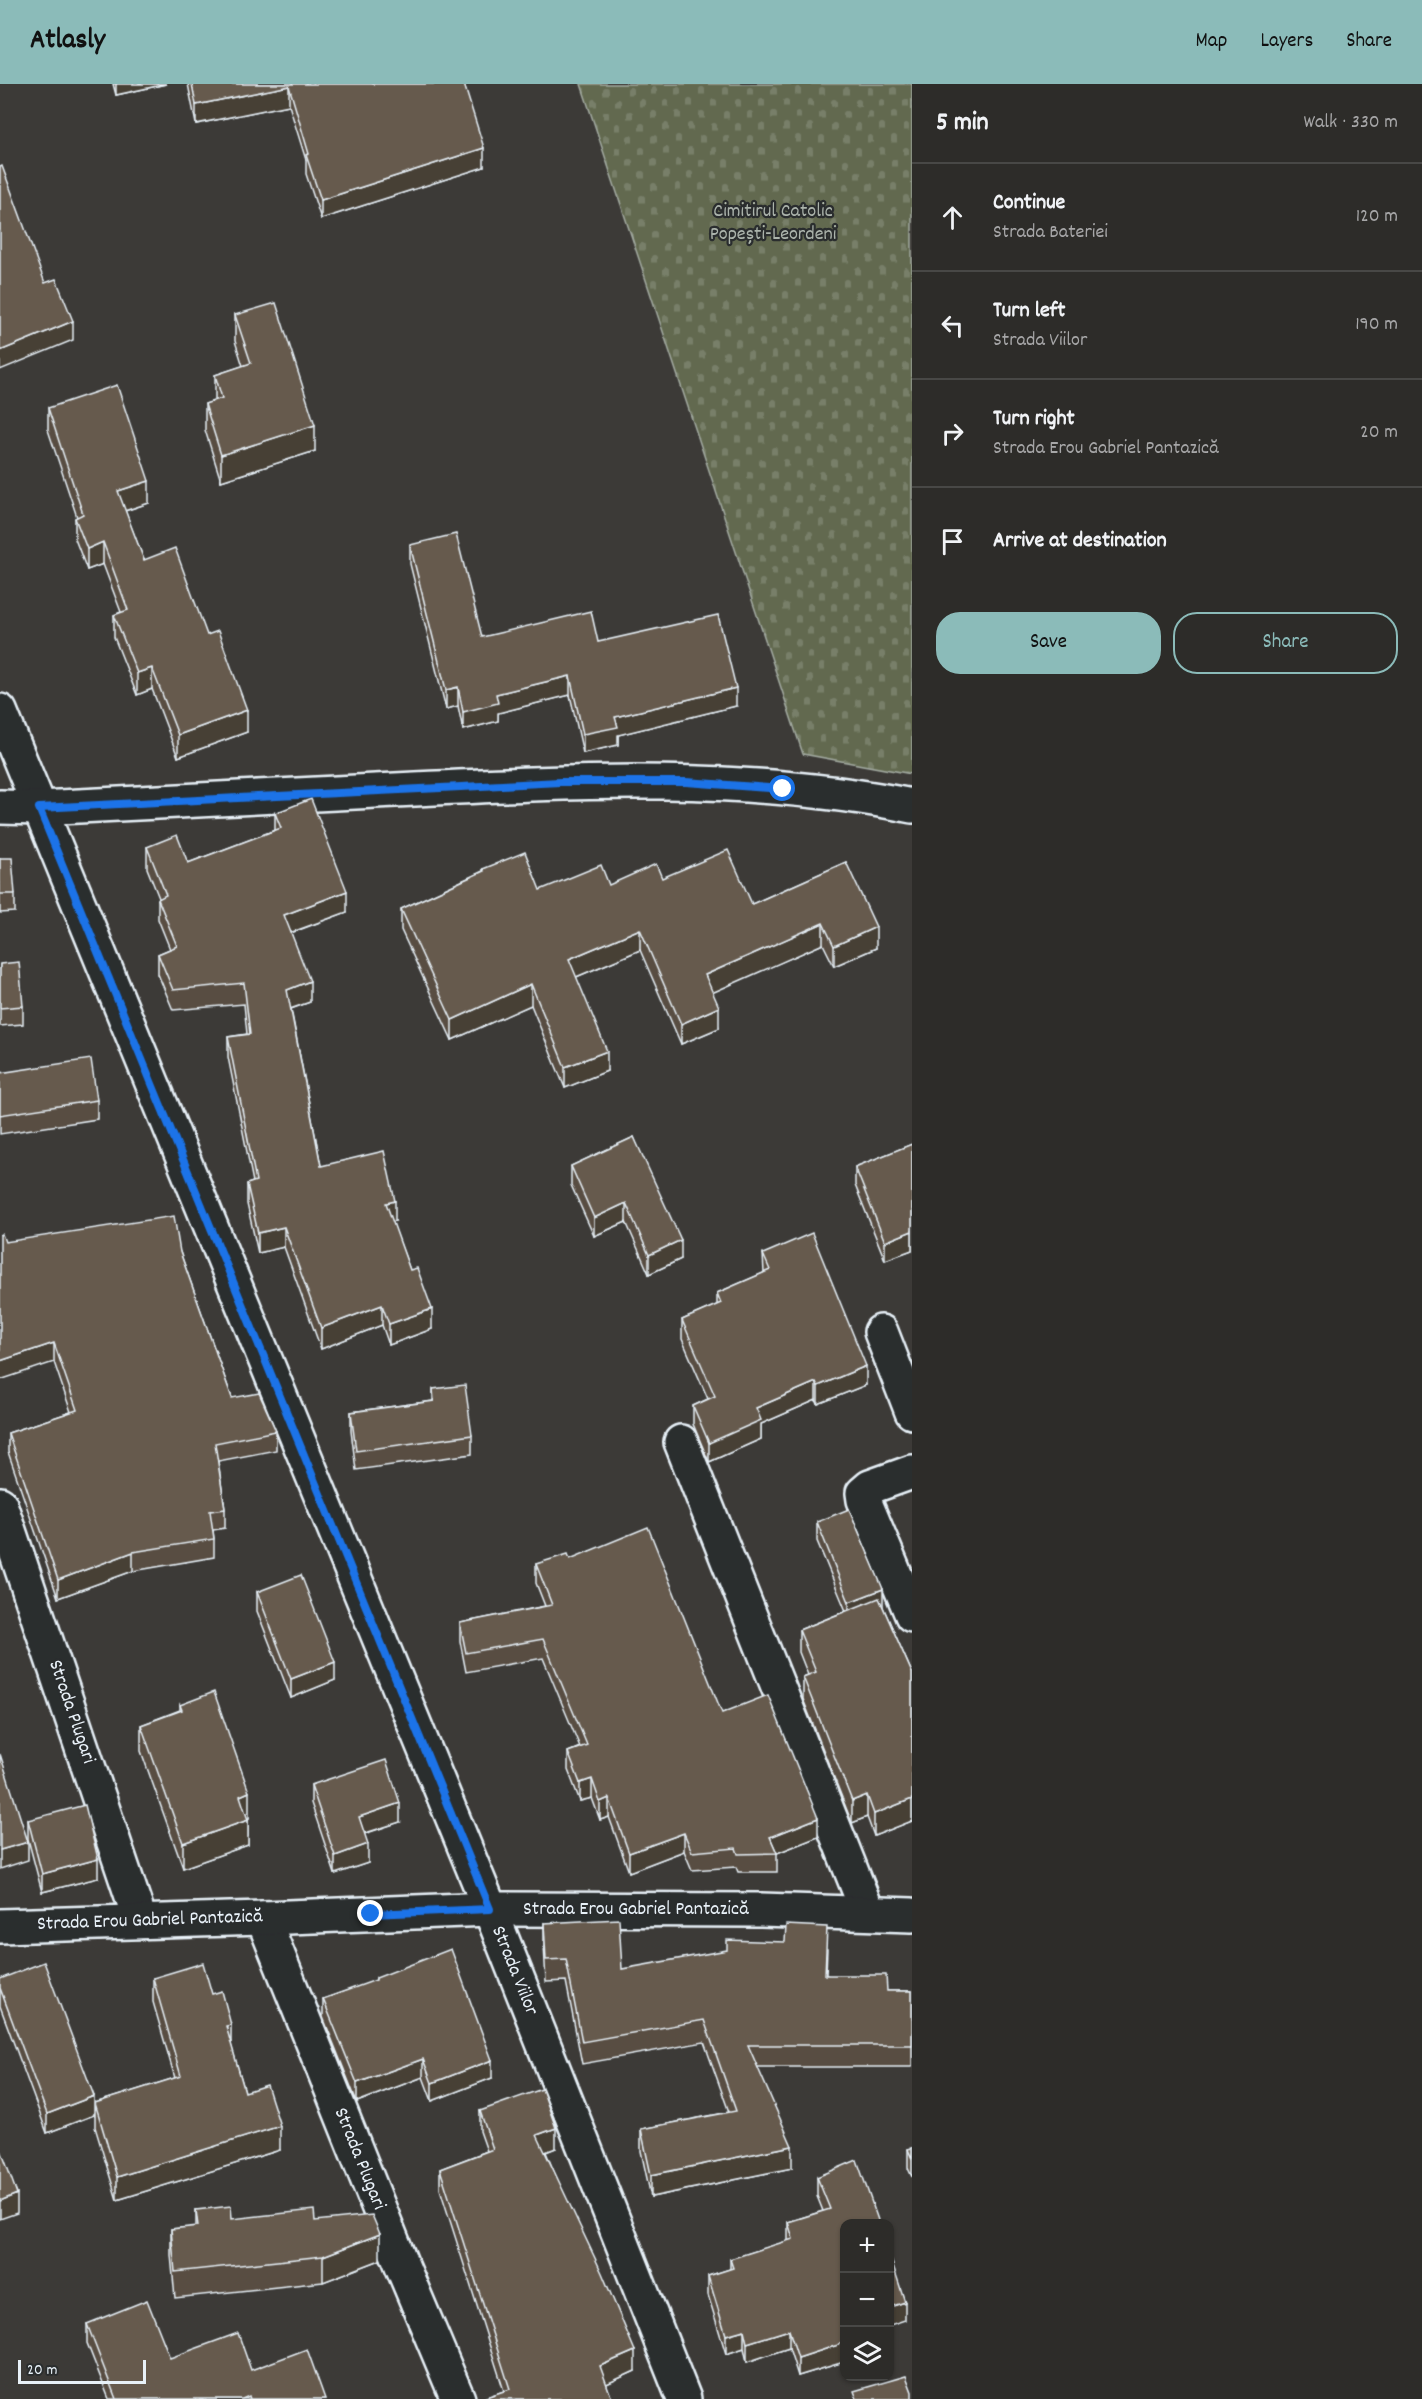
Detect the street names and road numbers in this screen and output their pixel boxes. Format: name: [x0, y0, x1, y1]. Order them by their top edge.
street label: Strada Plugari: [40, 1656, 102, 1768]
street label: Strada Erou Gabriel Pantazică: [523, 1896, 749, 1924]
street label: Strada Erou Gabriel Pantazică: [37, 1903, 263, 1939]
street label: Strada Viilor: [483, 1922, 545, 2021]
street label: Strada Plugari: [326, 2104, 392, 2215]

